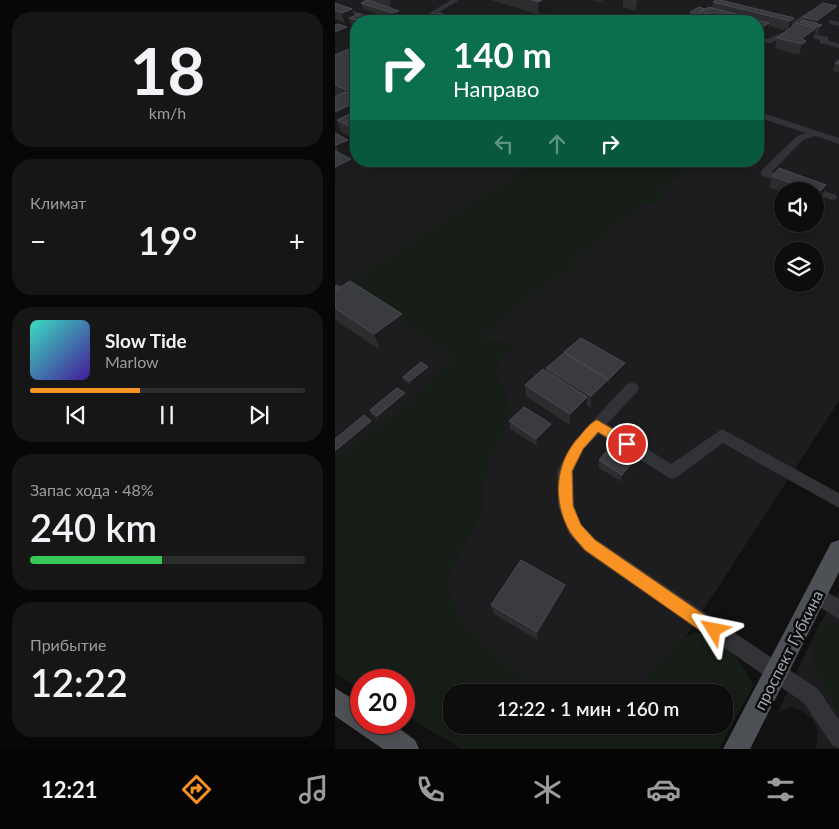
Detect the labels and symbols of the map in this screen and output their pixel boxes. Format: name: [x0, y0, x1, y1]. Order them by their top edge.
pin: [606, 423, 648, 465]
street label: проспект Губкина: [750, 587, 826, 713]
position arrow: [687, 603, 739, 655]
speed limit sign: 20: [350, 669, 415, 734]

